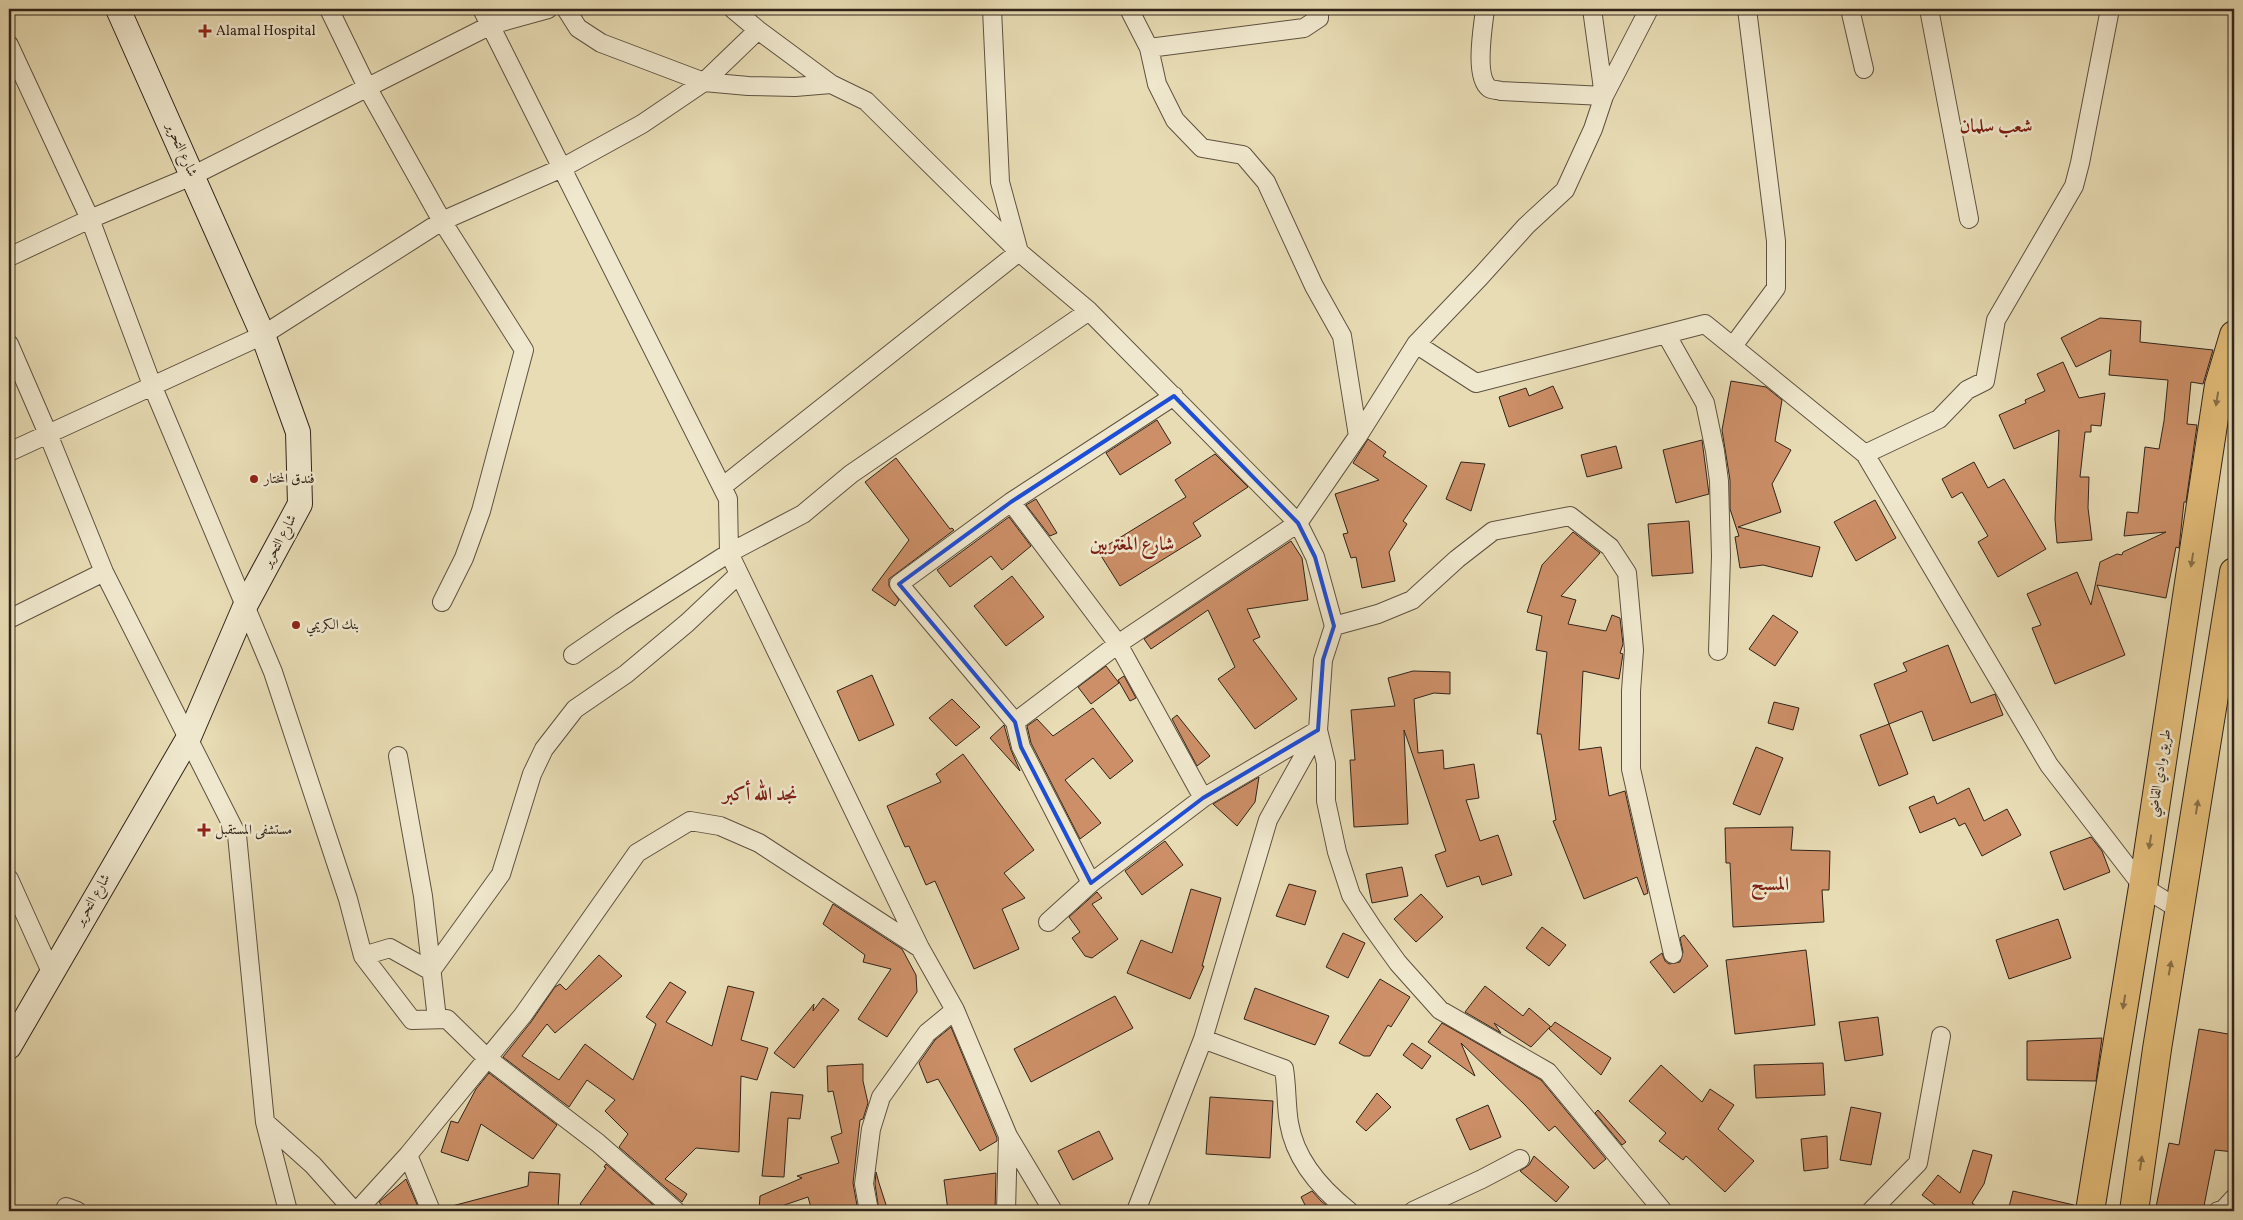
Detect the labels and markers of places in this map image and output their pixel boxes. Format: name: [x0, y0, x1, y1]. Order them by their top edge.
place label: Alamal Hospital: [216, 22, 316, 41]
marker: Alamal Hospital: [198, 24, 212, 38]
place label: فندق المختار: [262, 470, 315, 489]
marker: فندق المختار: [248, 473, 260, 485]
place label: بنك الكريمي: [306, 616, 359, 637]
marker: بنك الكريمي: [290, 619, 302, 631]
place label: مستشفى المستقبل: [215, 821, 292, 840]
marker: مستشفى المستقبل: [197, 823, 211, 837]

